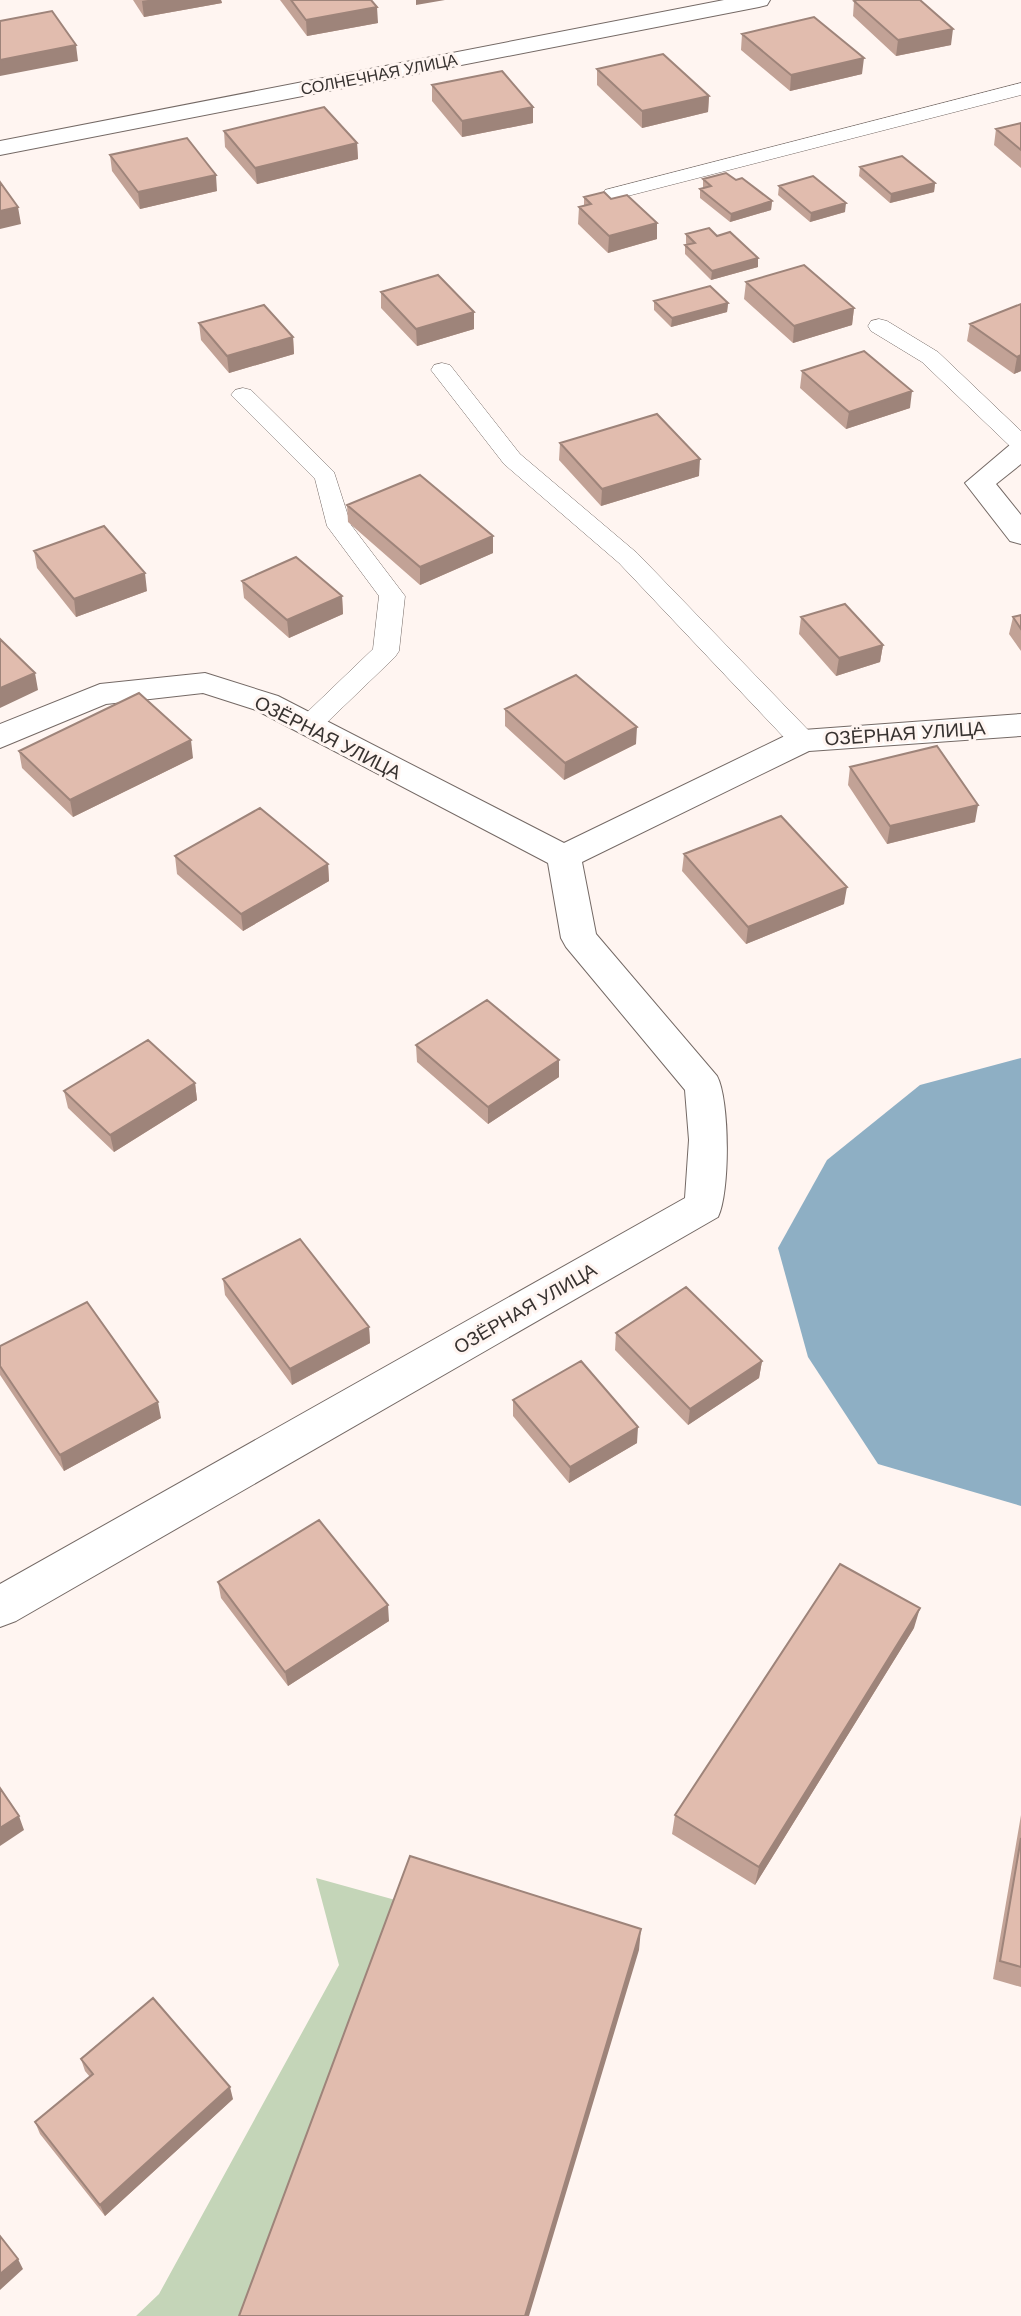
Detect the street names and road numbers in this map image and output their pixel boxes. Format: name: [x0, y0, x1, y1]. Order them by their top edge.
street label: СОЛНЕЧНАЯ УЛИЦА: [299, 51, 459, 98]
street label: ОЗЁРНАЯ УЛИЦА: [251, 691, 405, 784]
street label: ОЗЁРНАЯ УЛИЦА: [824, 717, 987, 750]
street label: ОЗЁРНАЯ УЛИЦА: [450, 1259, 601, 1358]

